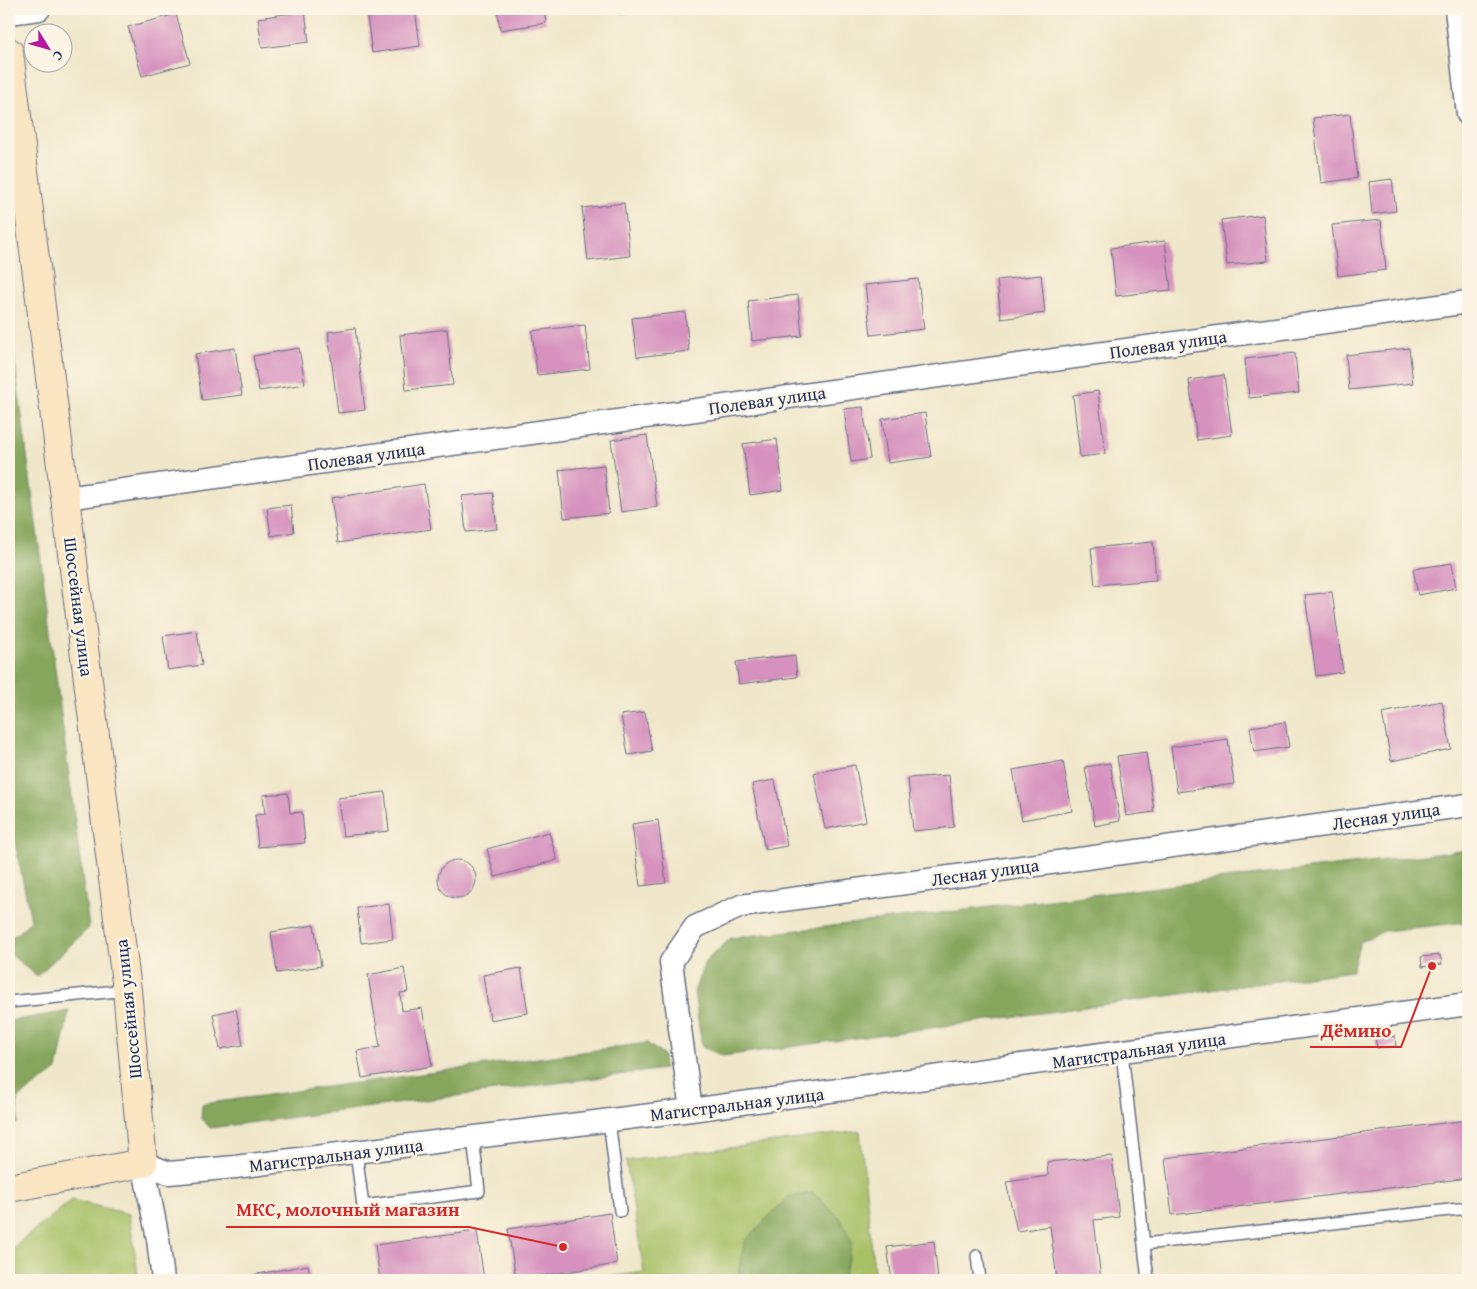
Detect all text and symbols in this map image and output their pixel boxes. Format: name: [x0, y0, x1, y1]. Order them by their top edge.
north arrow: [22, 22, 72, 72]
text: С: [48, 47, 69, 65]
street label: Полевая улица: [1108, 322, 1229, 366]
street label: Полевая улица: [707, 378, 828, 422]
street label: Полевая улица: [306, 434, 427, 478]
street label: Шоссейная улица: [57, 536, 101, 679]
street label: Лесная улица: [1330, 795, 1442, 837]
street label: Лесная улица: [929, 851, 1041, 893]
street label: Шоссейная улица: [107, 938, 149, 1080]
callout: Дёмино: [1310, 1013, 1401, 1047]
text: Дёмино: [1320, 1016, 1391, 1044]
street label: Магистральная улица: [1050, 1024, 1228, 1076]
street label: Магистральная улица: [648, 1080, 826, 1128]
street label: Магистральная улица: [247, 1131, 425, 1179]
callout: МКС, молочный магазин: [226, 1193, 469, 1227]
text: МКС, молочный магазин: [236, 1195, 460, 1223]

